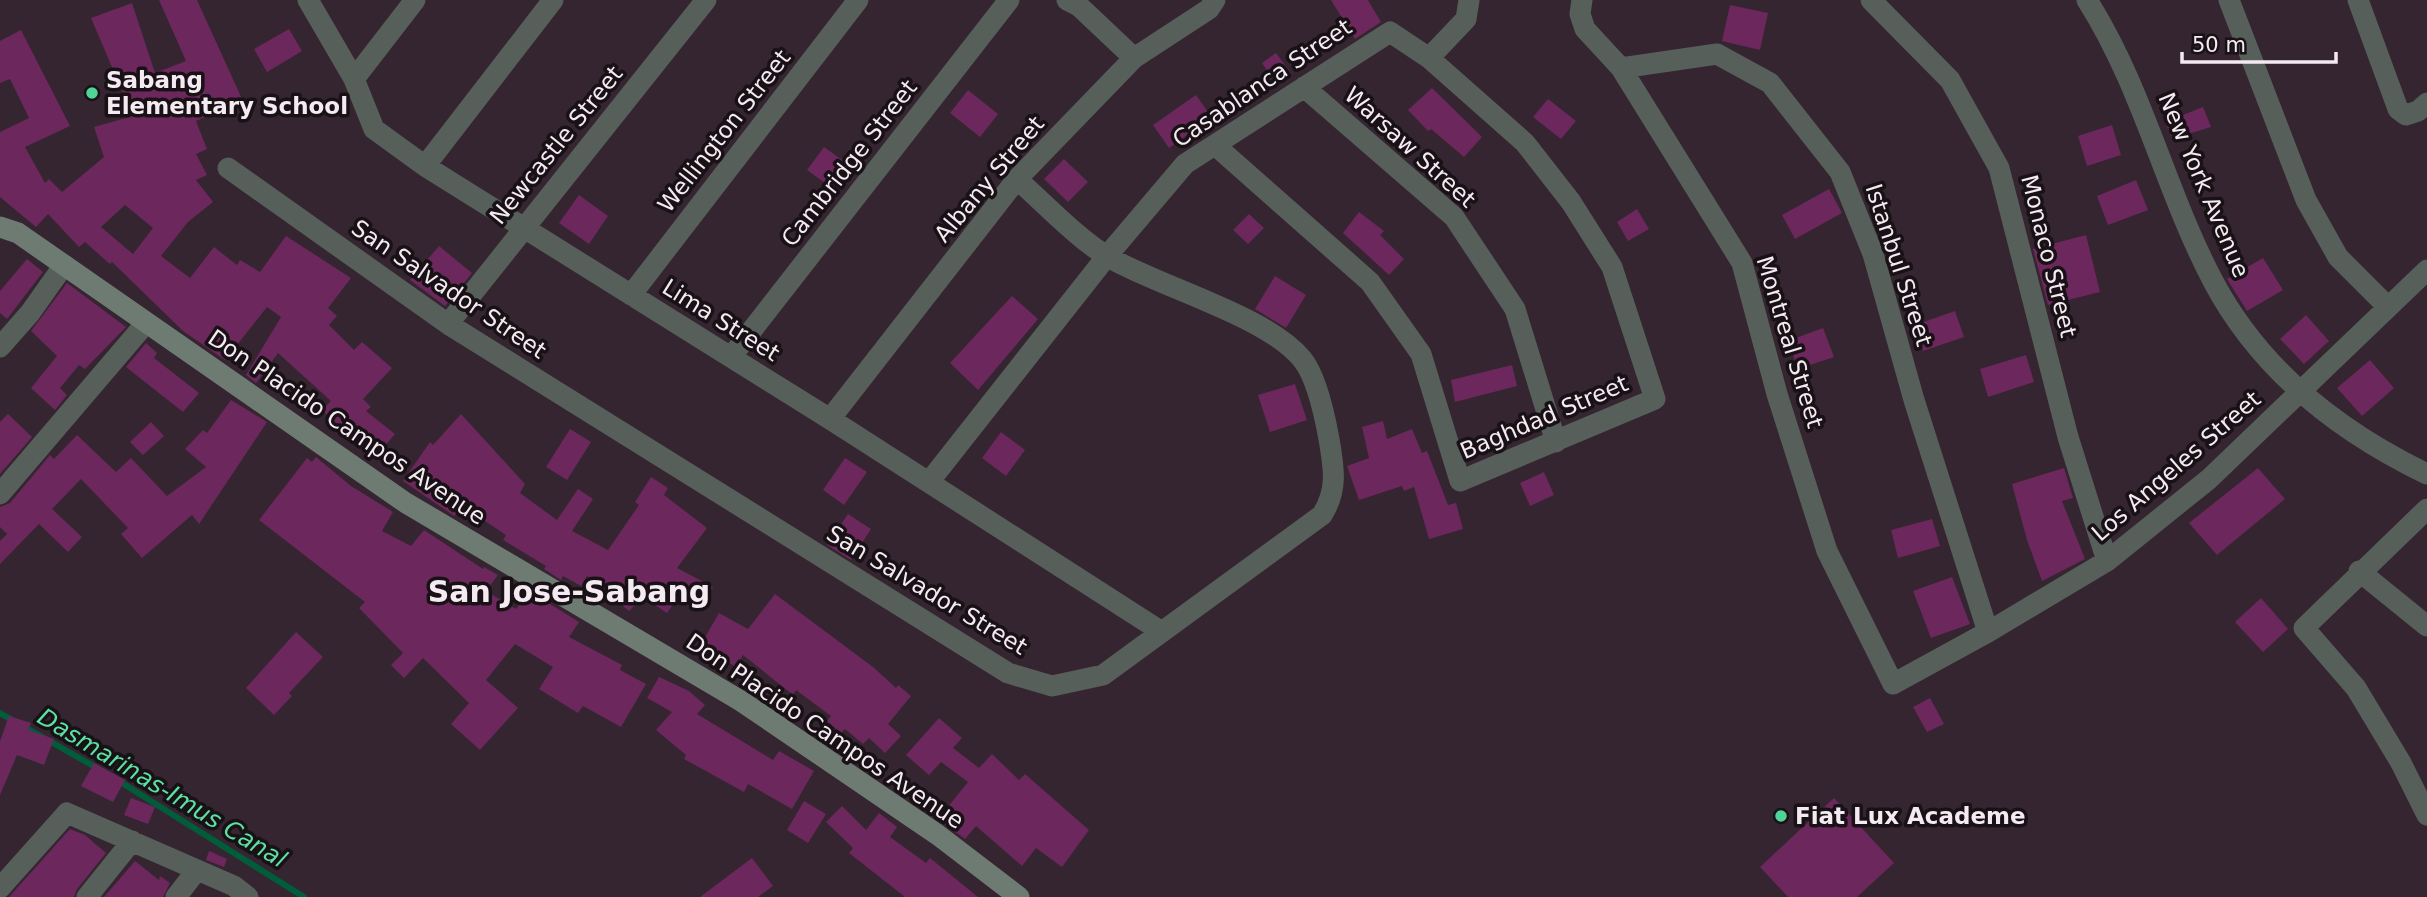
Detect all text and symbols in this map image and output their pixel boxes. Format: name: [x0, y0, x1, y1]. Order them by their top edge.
street label: Casablanca Street: [1168, 14, 1356, 152]
scale bar: [2182, 21, 2336, 65]
text: 50 m: [2192, 33, 2246, 57]
street label: Wellington Street: [653, 45, 795, 217]
street label: Newcastle Street: [484, 61, 628, 229]
place label: Sabang Elementary School: [106, 67, 348, 119]
street label: Cambridge Street: [776, 75, 922, 251]
street label: Warsaw Street: [1339, 81, 1481, 213]
marker: Sabang Elementary School: [84, 85, 100, 101]
street label: New York Avenue: [2153, 89, 2255, 281]
street label: Albany Street: [929, 111, 1049, 247]
street label: Monaco Street: [2016, 172, 2082, 340]
street label: Istanbul Street: [1860, 181, 1938, 349]
street label: San Salvador Street: [347, 214, 551, 364]
street label: Montreal Street: [1752, 253, 1828, 431]
street label: Lima Street: [658, 274, 784, 366]
street label: Don Placido Campos Avenue: [203, 324, 491, 530]
street label: Baghdad Street: [1456, 370, 1632, 464]
street label: Los Angeles Street: [2087, 386, 2265, 546]
street label: San Salvador Street: [822, 520, 1032, 660]
district label: San Jose-Sabang: [428, 574, 710, 609]
street label: Don Placido Campos Avenue: [681, 628, 969, 834]
water label: Dasmarinas-Imus Canal: [33, 703, 292, 874]
place label: Fiat Lux Academe: [1795, 803, 2026, 829]
marker: Fiat Lux Academe: [1773, 808, 1789, 824]

